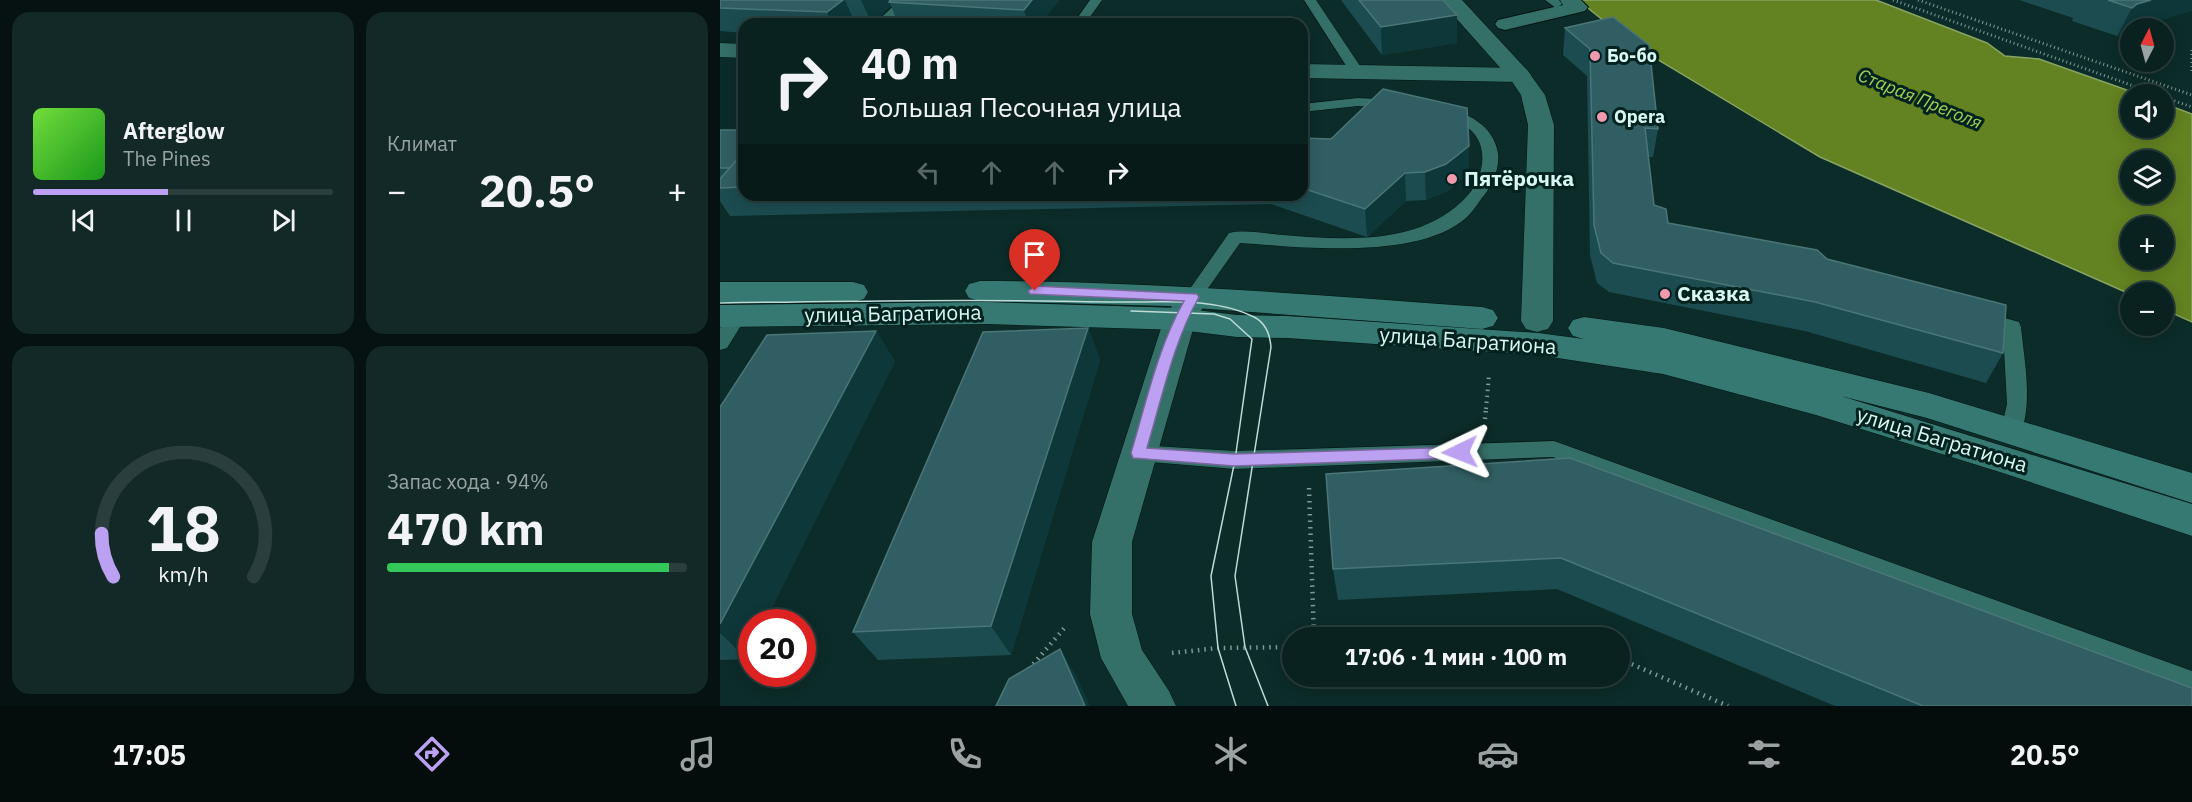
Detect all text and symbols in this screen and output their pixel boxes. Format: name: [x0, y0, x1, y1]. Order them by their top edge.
north arrow: [2120, 18, 2174, 72]
map controls: [2120, 18, 2174, 336]
text: 40 m: [861, 36, 959, 91]
icon: right: [762, 42, 840, 120]
place label: Бо-бо: [1607, 44, 1657, 67]
marker: Бо-бо: [1588, 49, 1602, 63]
water label: Старая Преголя: [1855, 63, 1986, 134]
button: sound: [2120, 84, 2174, 138]
text: Большая Песочная улица: [861, 89, 1182, 124]
place label: Opera: [1614, 105, 1665, 128]
marker: Opera: [1595, 110, 1609, 124]
text: Afterglow: [123, 116, 225, 145]
text: Климат: [387, 130, 457, 157]
text: The Pines: [123, 145, 211, 172]
button: layers: [2120, 150, 2174, 204]
icon: left: [912, 156, 945, 189]
icon: ahead: [975, 156, 1008, 189]
icon: ahead: [1038, 156, 1071, 189]
icon: right: [1101, 156, 1134, 189]
text: 20.5°: [479, 161, 595, 219]
place label: Пятёрочка: [1464, 164, 1574, 192]
text: −: [387, 169, 407, 212]
text: +: [667, 169, 687, 212]
marker: Пятёрочка: [1445, 172, 1459, 186]
icon: previous: [67, 204, 100, 237]
icon: pause: [167, 204, 200, 237]
icon: next: [267, 204, 300, 237]
button: +: [2120, 216, 2174, 270]
pin: [1009, 229, 1060, 291]
icon: arrive: [1018, 238, 1051, 271]
place label: Сказка: [1677, 279, 1750, 307]
button: −: [2120, 282, 2174, 336]
marker: Сказка: [1658, 287, 1672, 301]
street label: улица Багратиона: [804, 297, 982, 329]
street label: улица Багратиона: [1379, 320, 1558, 360]
street label: улица Багратиона: [1853, 400, 2031, 478]
position arrow: [1428, 420, 1492, 484]
text: Запас хода · 94%: [387, 468, 549, 495]
text: 18: [146, 487, 220, 568]
text: 470 km: [387, 499, 545, 557]
text: km/h: [158, 560, 208, 588]
speed limit sign: 20: [738, 609, 816, 687]
text: 17:06 · 1 мин · 100 m: [1345, 642, 1567, 671]
icon: directions: [411, 733, 453, 775]
icon: music: [677, 733, 719, 775]
icon: phone: [944, 733, 986, 775]
icon: climate: [1210, 733, 1252, 775]
icon: car: [1477, 733, 1519, 775]
icon: filters: [1743, 733, 1785, 775]
text: 17:05: [112, 737, 186, 772]
text: 20.5°: [2010, 737, 2080, 772]

